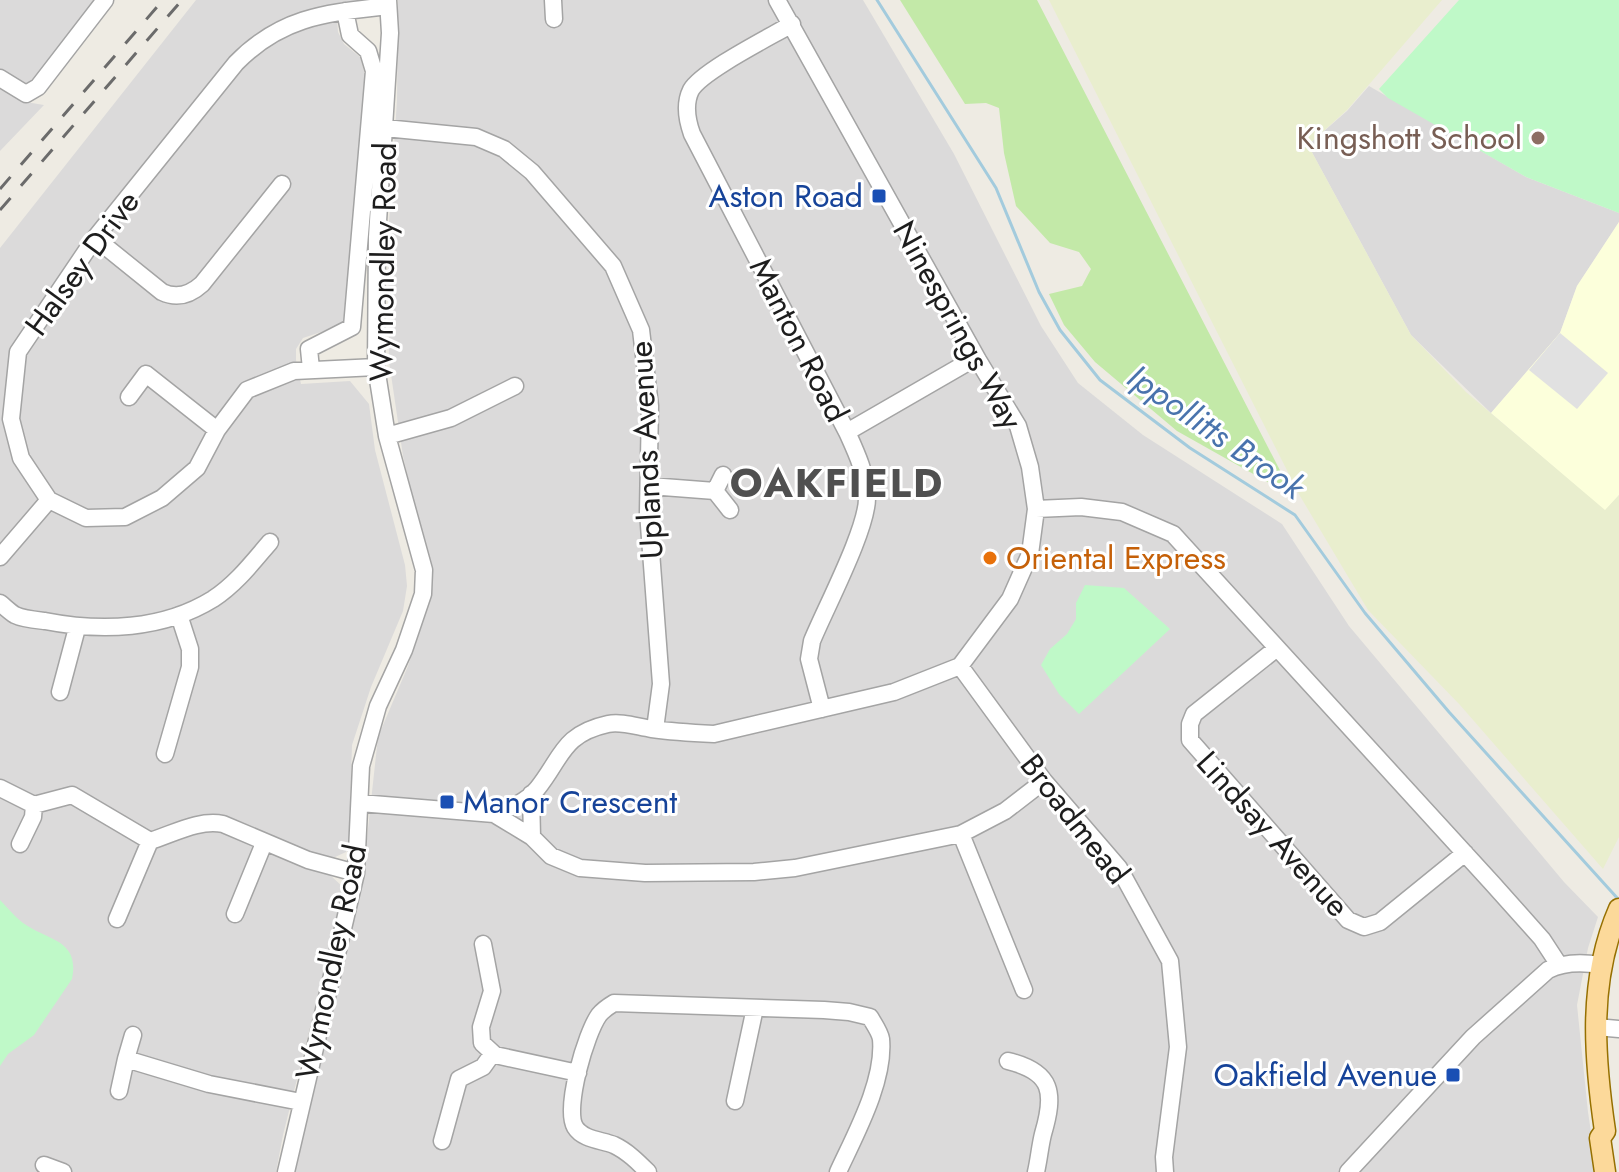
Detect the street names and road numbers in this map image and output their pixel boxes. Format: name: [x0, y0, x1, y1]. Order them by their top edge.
street label: Wymondley Road: [358, 142, 408, 382]
street label: Halsey Drive: [14, 181, 150, 345]
street label: Ninesprings Way: [882, 212, 1035, 438]
street label: Manton Road: [738, 250, 860, 430]
street label: Uplands Avenue: [617, 340, 675, 560]
street label: Lindsay Avenue: [1186, 741, 1360, 927]
street label: Broadmead: [1009, 744, 1141, 894]
street label: Wymondley Road: [284, 840, 378, 1084]

